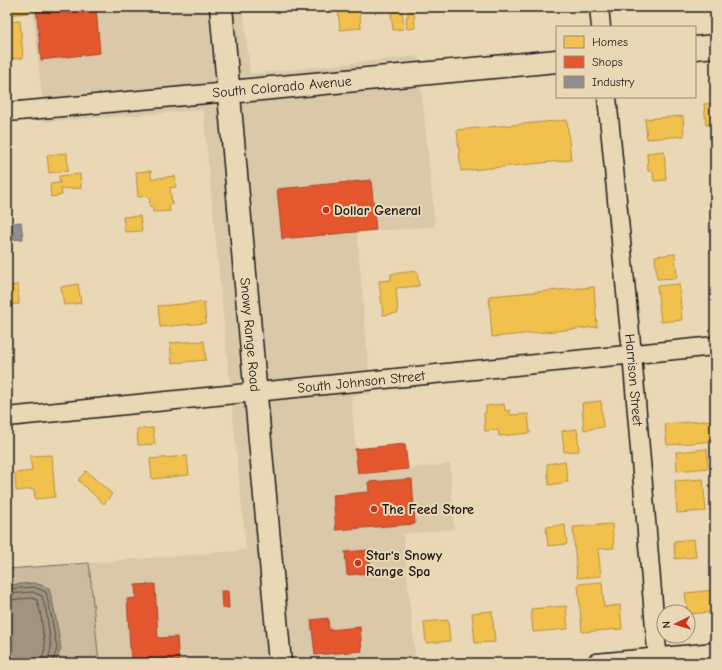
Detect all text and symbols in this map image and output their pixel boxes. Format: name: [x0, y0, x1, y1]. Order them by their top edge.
legend: [556, 26, 696, 98]
text: Homes: [592, 35, 628, 49]
text: Shops: [592, 55, 623, 69]
street label: South Colorado Avenue: [212, 72, 352, 102]
text: Industry: [592, 75, 635, 89]
place label: Dollar General: [334, 202, 421, 219]
marker: Dollar General: [321, 205, 331, 215]
street label: Snowy Range Road: [237, 277, 264, 393]
street label: Harrison Street: [622, 333, 647, 427]
street label: South Johnson Street: [297, 367, 427, 396]
place label: The Feed Store: [382, 501, 474, 518]
marker: The Feed Store: [369, 504, 379, 514]
place label: Star's Snowy Range Spa: [366, 547, 443, 580]
marker: Star's Snowy Range Spa: [353, 558, 363, 568]
north arrow: [656, 604, 696, 644]
text: N: [660, 621, 673, 629]

